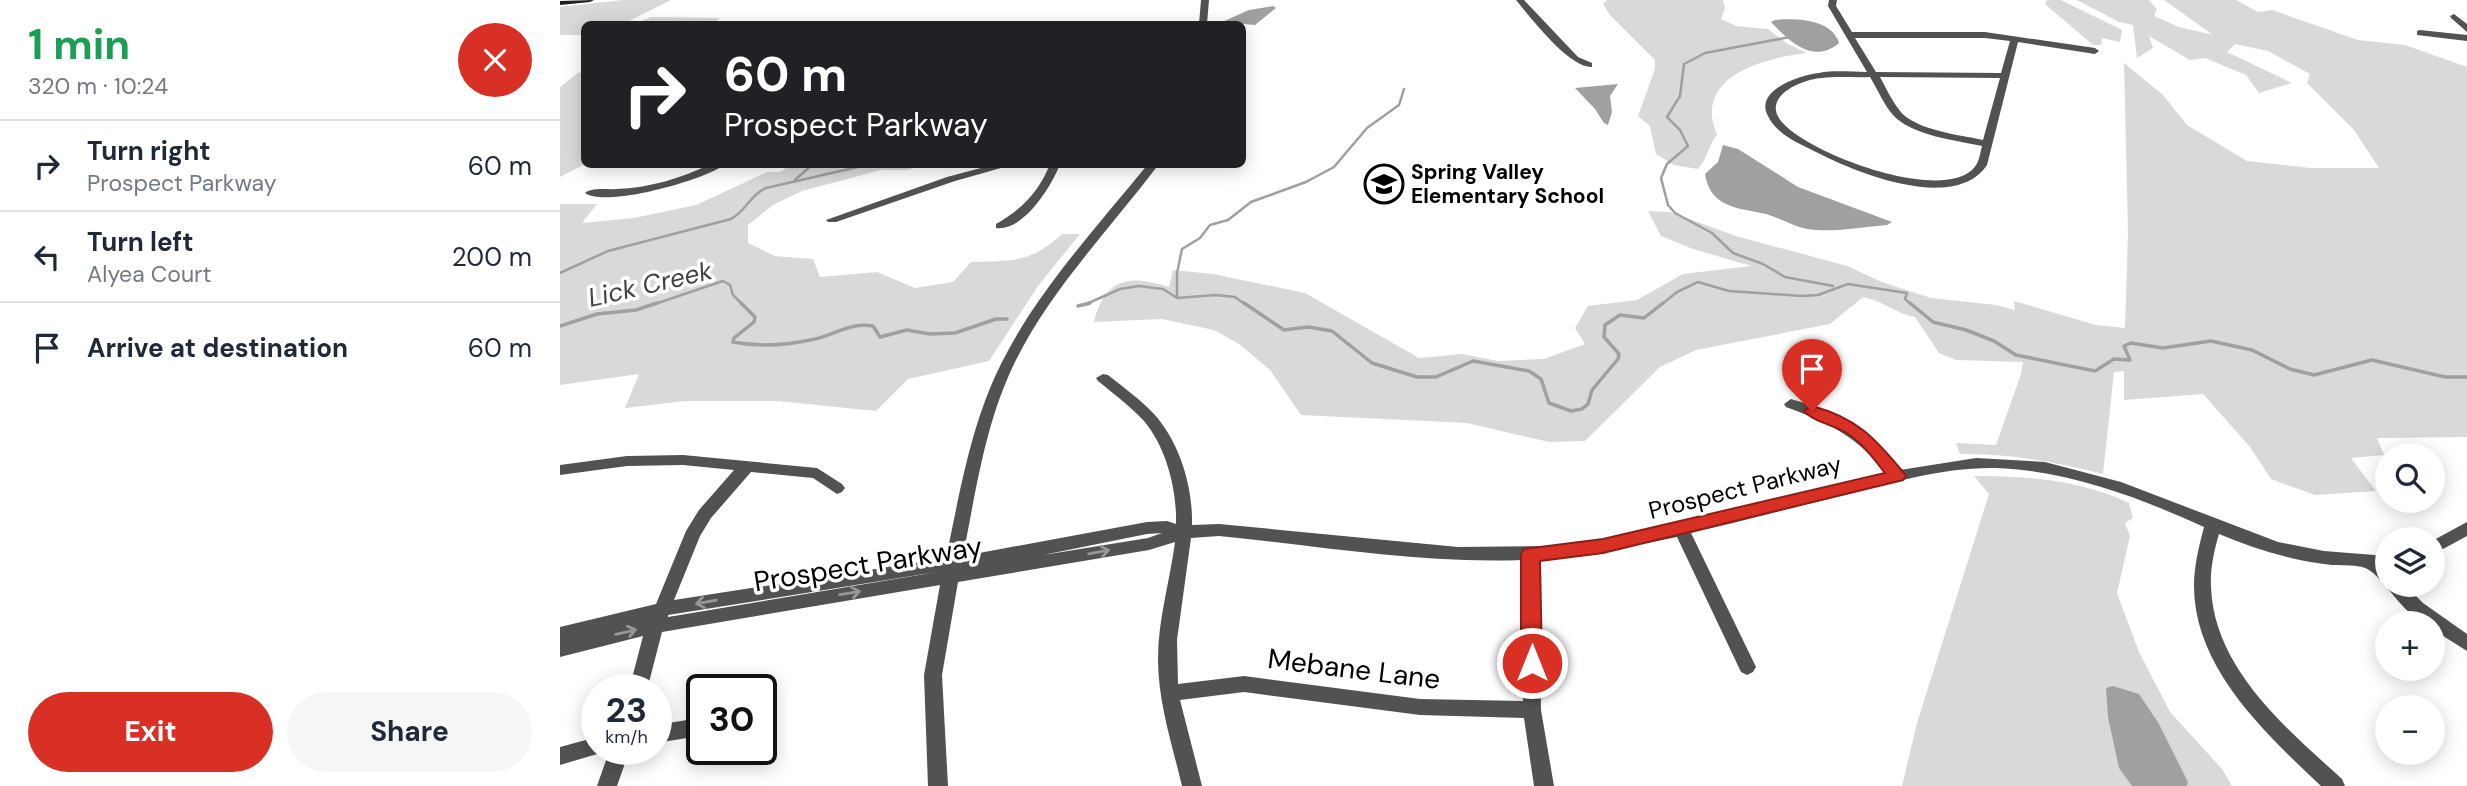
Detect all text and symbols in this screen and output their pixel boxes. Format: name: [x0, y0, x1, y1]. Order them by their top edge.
text: 1 min: [28, 17, 130, 72]
button: close: [458, 23, 532, 97]
text: 60 m: [724, 42, 847, 106]
icon: right: [609, 49, 700, 140]
text: 320 m · 10:24: [28, 71, 168, 101]
text: Prospect Parkway: [724, 104, 988, 146]
text: Turn right: [87, 134, 211, 168]
icon: right: [28, 147, 66, 185]
text: 60 m: [468, 149, 532, 183]
place label: Spring Valley Elementary School: [1411, 158, 1604, 210]
school or university icon: Spring Valley Elementary School: [1363, 163, 1405, 205]
text: Prospect Parkway: [87, 168, 277, 198]
text: Turn left: [87, 225, 194, 259]
icon: left: [28, 238, 66, 276]
text: 200 m: [452, 240, 532, 274]
water label: Lick Creek: [585, 253, 716, 315]
text: Alyea Court: [87, 259, 212, 289]
icon: arrive: [28, 329, 66, 367]
text: Arrive at destination: [87, 331, 348, 365]
text: 60 m: [468, 331, 532, 365]
pin: [1782, 339, 1842, 411]
icon: arrive: [1793, 350, 1831, 388]
map controls: [2375, 443, 2445, 765]
button: search: [2375, 443, 2445, 513]
street label: Prospect Parkway: [1645, 448, 1845, 526]
button: layers: [2375, 527, 2445, 597]
street label: Prospect Parkway: [751, 528, 985, 600]
one-way arrow: [1087, 545, 1110, 558]
one-way arrow: [838, 587, 861, 600]
one-way arrow: [695, 596, 718, 609]
button: +: [2375, 611, 2445, 681]
one-way arrow: [614, 625, 637, 639]
position arrow: [1495, 626, 1569, 700]
street label: Mebane Lane: [1266, 640, 1442, 698]
speed limit sign: 30: [686, 674, 777, 765]
text: 23: [606, 687, 647, 733]
button: Exit: [28, 692, 273, 772]
button: Share: [287, 692, 532, 772]
button: −: [2375, 695, 2445, 765]
text: km/h: [605, 725, 648, 749]

